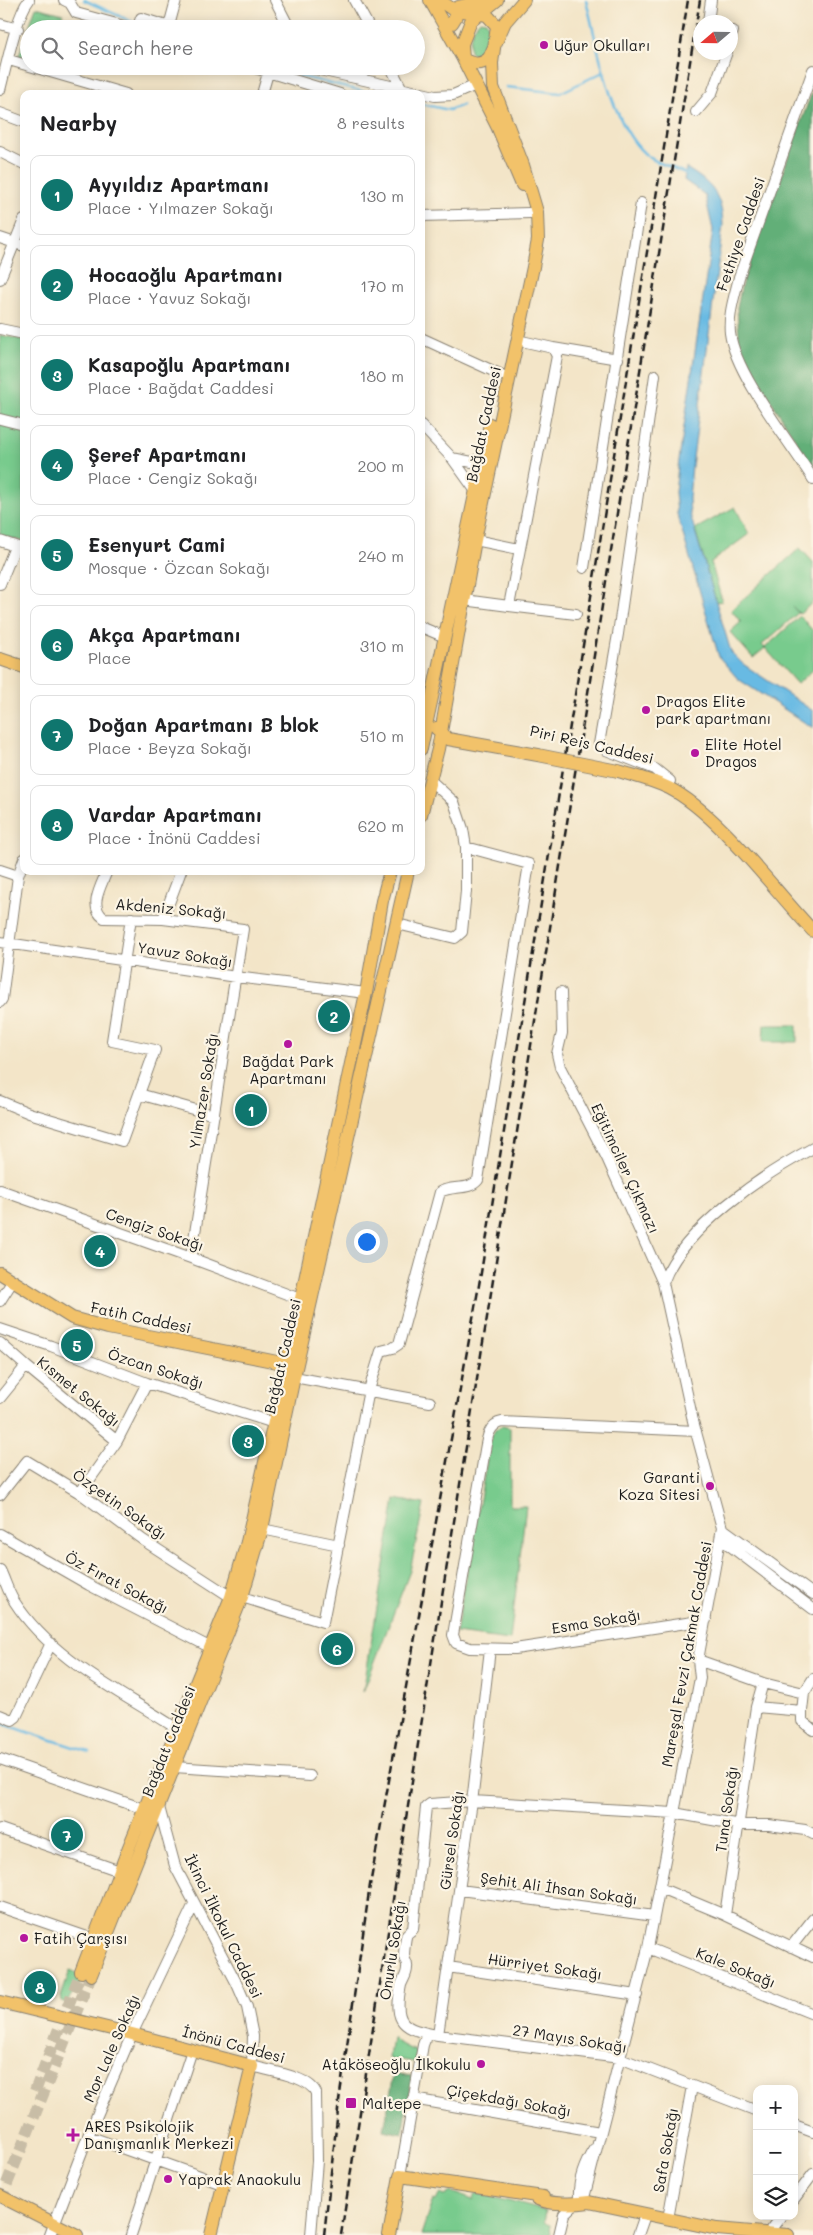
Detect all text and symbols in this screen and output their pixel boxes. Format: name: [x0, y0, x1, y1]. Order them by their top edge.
north arrow: [693, 15, 738, 60]
search box: [20, 20, 425, 75]
icon: search: [38, 34, 66, 62]
text: Search here: [78, 35, 194, 60]
place label: Uğur Okulları: [554, 35, 650, 55]
marker: Uğur Okulları: [538, 39, 550, 51]
text: Nearby: [40, 109, 117, 136]
text: 8 results: [337, 112, 405, 133]
text: Ayyıldız Apartmanı: [88, 172, 269, 197]
street label: Fethiye Caddesi: [711, 174, 769, 294]
text: 1: [53, 185, 61, 206]
text: 130 m: [360, 185, 404, 206]
text: Place · Yılmazer Sokağı: [88, 197, 274, 218]
text: Hocaoğlu Apartmanı: [88, 262, 283, 287]
text: 2: [53, 275, 61, 296]
text: 170 m: [360, 275, 404, 296]
text: Place · Yavuz Sokağı: [88, 287, 251, 308]
text: Kasapoğlu Apartmanı: [88, 352, 291, 377]
street label: Bağdat Caddesi: [461, 364, 505, 484]
text: 3: [52, 365, 62, 386]
text: 180 m: [359, 365, 404, 386]
text: Place · Bağdat Caddesi: [88, 377, 274, 398]
text: Şeref Apartmanı: [88, 442, 247, 467]
text: 4: [52, 455, 62, 476]
text: 200 m: [357, 455, 404, 476]
text: Place · Cengiz Sokağı: [88, 467, 258, 488]
text: Esenyurt Cami: [88, 532, 226, 557]
text: 5: [52, 545, 62, 566]
text: 240 m: [358, 545, 404, 566]
text: Mosque · Özcan Sokağı: [88, 557, 270, 578]
text: Akça Apartmanı: [88, 622, 241, 647]
text: 6: [52, 635, 62, 656]
text: 310 m: [360, 635, 404, 656]
text: Place: [88, 647, 131, 668]
place label: Dragos Elite park apartmanı: [656, 691, 771, 728]
marker: Dragos Elite park apartmanı: [640, 704, 652, 716]
text: Doğan Apartmanı B blok: [88, 712, 319, 737]
street label: Piri Reis Caddesi: [528, 720, 656, 768]
text: 7: [53, 725, 61, 746]
text: 510 m: [360, 725, 404, 746]
place label: Elite Hotel Dragos: [705, 734, 782, 771]
text: Place · Beyza Sokağı: [88, 737, 252, 758]
marker: Elite Hotel Dragos: [689, 747, 701, 759]
text: Vardar Apartmanı: [88, 802, 262, 827]
text: 8: [52, 815, 62, 836]
text: 620 m: [358, 815, 404, 836]
text: Place · İnönü Caddesi: [88, 827, 261, 848]
street label: Akdeniz Sokağı: [115, 893, 227, 923]
street label: Yavuz Sokağı: [136, 937, 234, 971]
pin: 2: [318, 997, 350, 1035]
street label: Yılmazer Sokağı: [184, 1031, 222, 1151]
marker: Bağdat Park Apartmanı: [282, 1038, 294, 1050]
place label: Bağdat Park Apartmanı: [242, 1051, 334, 1088]
pin: 1: [235, 1091, 267, 1129]
street label: Eğitimciler Çıkmazı: [587, 1100, 665, 1236]
street label: Cengiz Sokağı: [103, 1203, 207, 1255]
your location: [354, 1229, 380, 1255]
pin: 4: [84, 1232, 116, 1270]
street label: Bağdat Caddesi: [259, 1296, 305, 1416]
street label: Fatih Caddesi: [89, 1297, 193, 1337]
pin: 5: [61, 1326, 93, 1364]
street label: Özcan Sokağı: [106, 1343, 206, 1393]
street label: Kısmet Sokağı: [33, 1351, 125, 1431]
pin: 3: [232, 1422, 264, 1460]
street label: Özçetin Sokağı: [69, 1464, 171, 1544]
place label: Garanti Koza Sitesi: [619, 1467, 700, 1504]
marker: Garanti Koza Sitesi: [704, 1480, 716, 1492]
street label: Mareşal Fevzi Çakmak Caddesi: [656, 1540, 716, 1768]
street label: Öz Fırat Sokağı: [62, 1546, 172, 1618]
street label: Esma Sokağı: [550, 1604, 642, 1638]
pin: 6: [321, 1630, 353, 1668]
street label: Bağdat Caddesi: [137, 1683, 199, 1799]
street label: Tuna Sokağı: [710, 1764, 742, 1854]
street label: Gürsel Sokağı: [434, 1789, 468, 1891]
pin: 7: [51, 1816, 83, 1854]
street label: İkinci İlkokul Caddesi: [180, 1851, 268, 2001]
street label: Şehit Ali İhsan Sokağı: [479, 1867, 639, 1909]
street label: Onurlu Sokağı: [374, 1899, 410, 2001]
place label: Fatih Çarşısı: [34, 1928, 128, 1948]
marker: Fatih Çarşısı: [18, 1932, 30, 1944]
street label: Kale Sokağı: [693, 1942, 779, 1992]
street label: Hürriyet Sokağı: [487, 1948, 603, 1984]
pin: 8: [24, 1968, 56, 2006]
street label: Mor Lale Sokağı: [78, 1991, 144, 2105]
street label: 27 Mayıs Sokağı: [511, 2019, 629, 2057]
street label: İnönü Caddesi: [181, 2021, 287, 2067]
place label: Ataköseoğlu İlkokulu: [322, 2054, 471, 2074]
marker: Ataköseoğlu İlkokulu: [475, 2058, 487, 2070]
street label: Çiçekdağı Sokağı: [445, 2079, 573, 2121]
map controls: [753, 2085, 798, 2220]
button: +: [753, 2085, 798, 2130]
place label: Maltepe: [362, 2093, 422, 2113]
marker: Maltepe: [344, 2096, 358, 2110]
street label: Safa Sokağı: [648, 2106, 682, 2194]
place label: ARES Psikolojik Danışmanlık Merkezi: [84, 2116, 234, 2153]
marker: ARES Psikolojik Danışmanlık Merkezi: [66, 2128, 80, 2142]
button: −: [753, 2130, 798, 2175]
place label: Yaprak Anaokulu: [178, 2169, 301, 2189]
marker: Yaprak Anaokulu: [162, 2173, 174, 2185]
button: layers: [753, 2175, 798, 2220]

